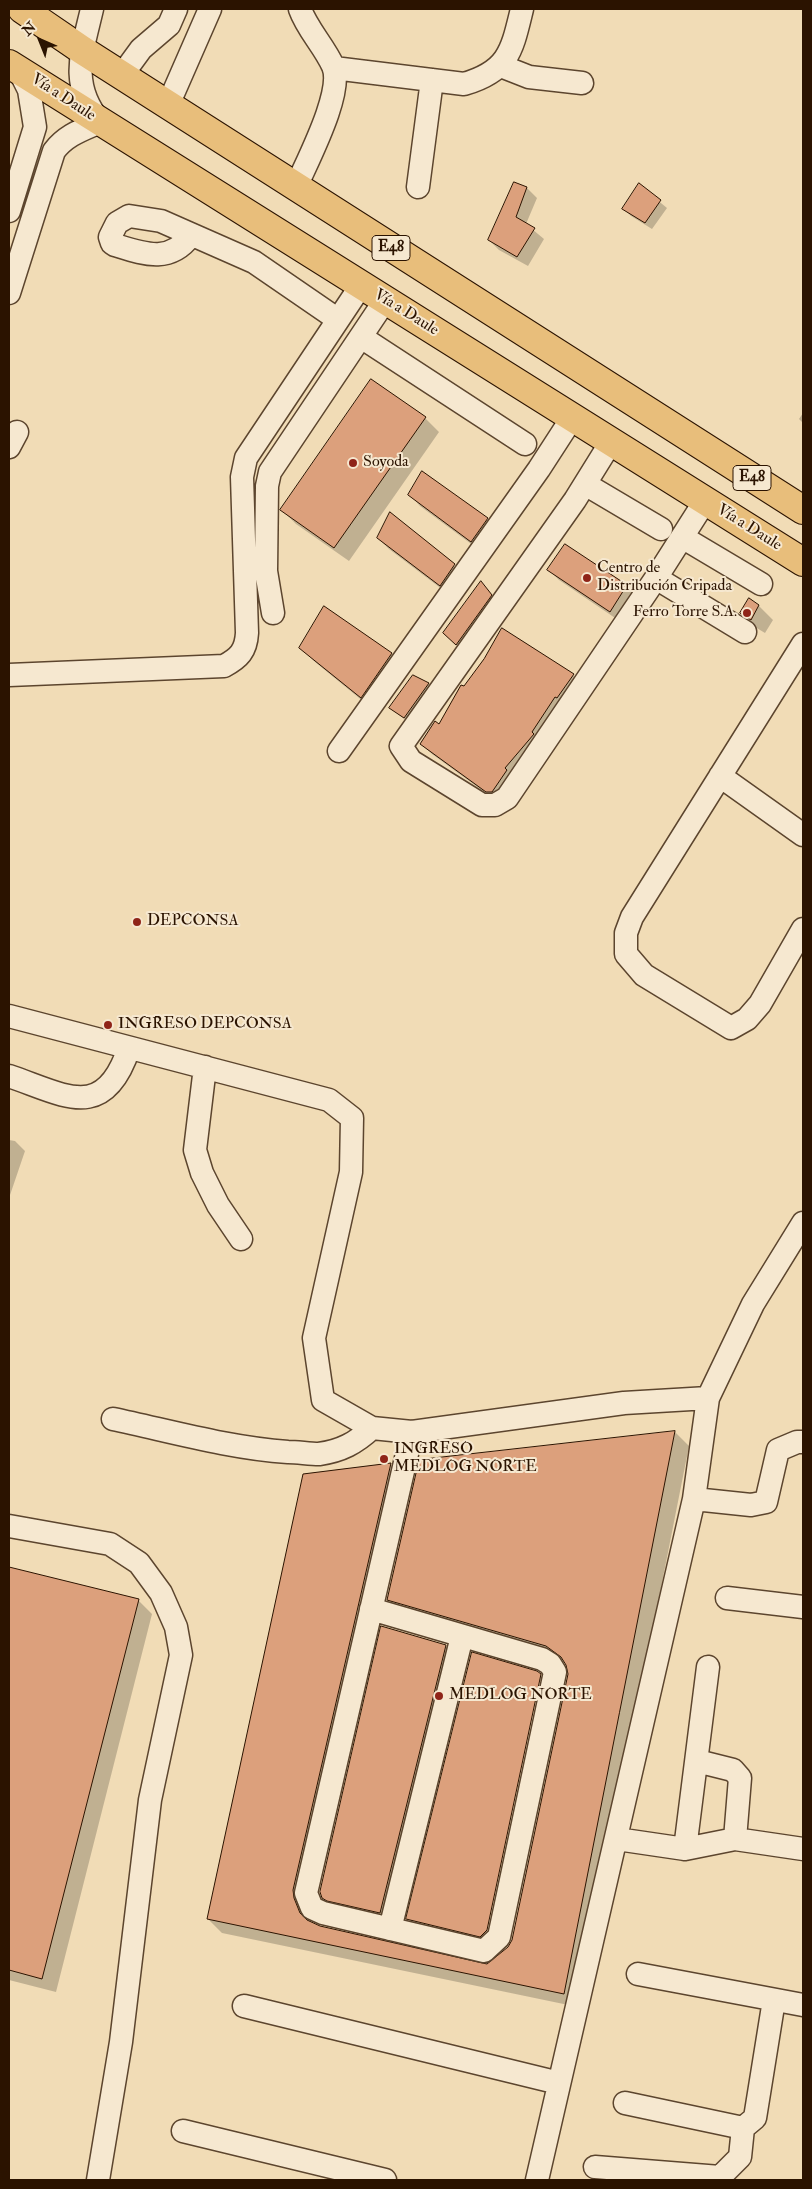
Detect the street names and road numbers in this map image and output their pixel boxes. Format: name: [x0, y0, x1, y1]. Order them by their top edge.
street label: Vía a Daule: [27, 70, 99, 126]
road number: E48: [372, 236, 410, 260]
street label: Vía a Daule: [370, 286, 442, 340]
road number: E48: [733, 466, 771, 490]
street label: Vía a Daule: [713, 501, 785, 555]

